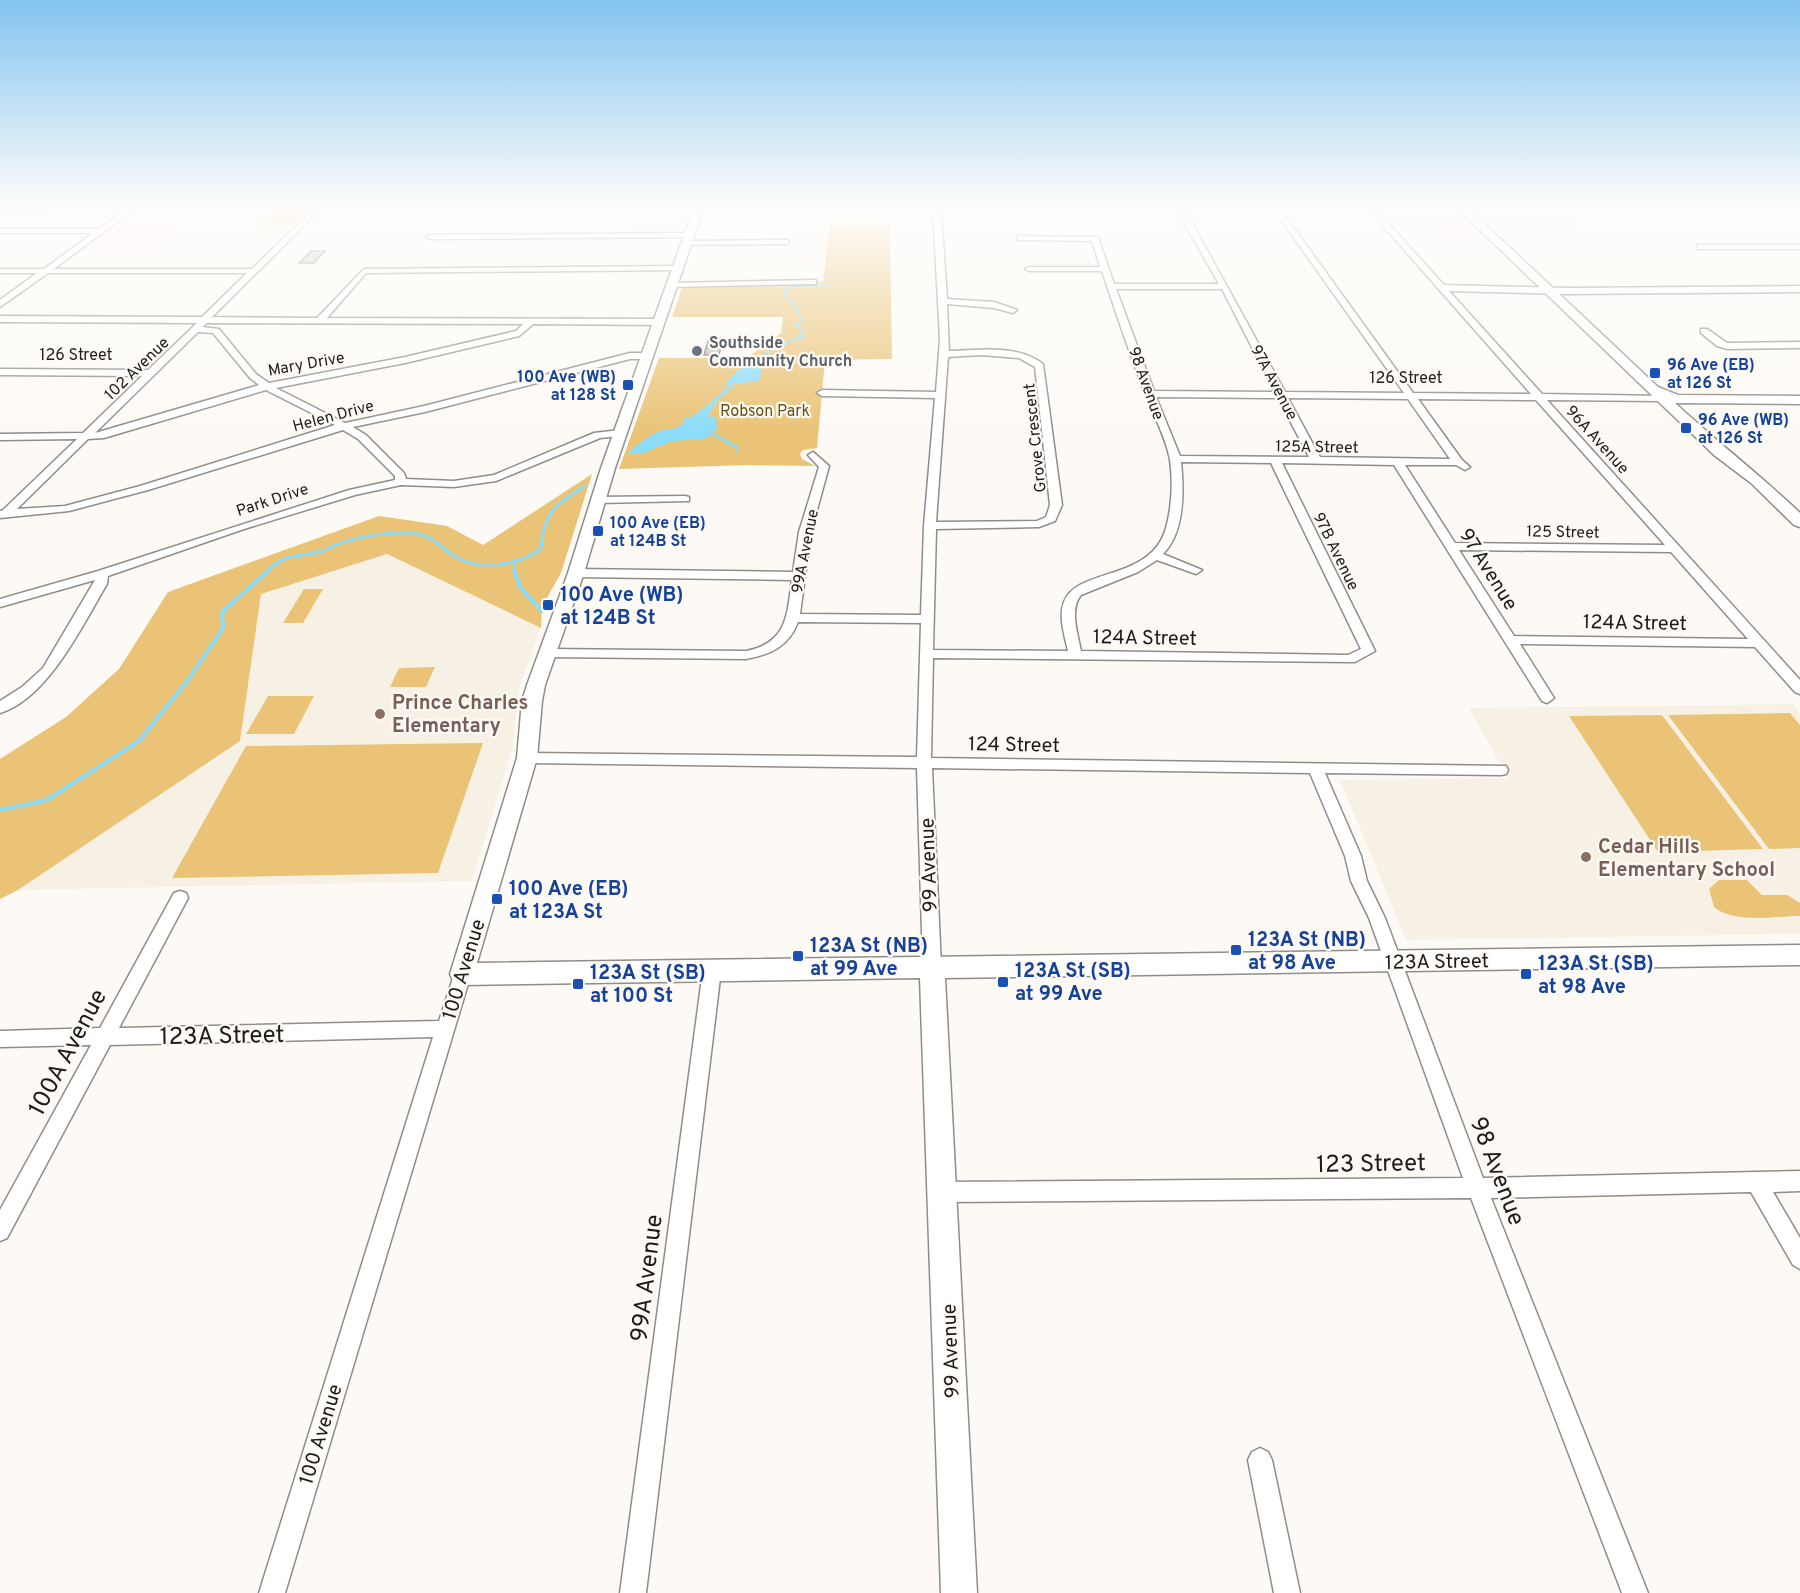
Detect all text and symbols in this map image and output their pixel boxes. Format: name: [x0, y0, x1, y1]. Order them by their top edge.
street label: 102 Avenue: [101, 334, 174, 405]
place label: Southside Community Church: [709, 334, 852, 372]
street label: 97A Avenue: [1245, 342, 1301, 424]
marker: Southside Community Church: [690, 344, 704, 358]
street label: 98 Avenue: [1123, 345, 1168, 423]
street label: 126 Street: [39, 346, 113, 366]
street label: Mary Drive: [266, 348, 346, 382]
place label: 96 Ave (EB) at 126 St: [1667, 356, 1755, 394]
marker: 96 Ave (EB) at 126 St: [1648, 366, 1662, 380]
place label: 100 Ave (WB) at 128 St: [517, 368, 616, 406]
street label: 126 Street: [1369, 369, 1443, 389]
marker: 100 Ave (WB) at 128 St: [621, 378, 635, 392]
street label: Grove Crescent: [1020, 382, 1052, 493]
street label: Helen Drive: [291, 396, 376, 437]
park label: Robson Park: [720, 402, 810, 422]
street label: 96A Avenue: [1560, 402, 1633, 479]
place label: 96 Ave (WB) at 126 St: [1698, 411, 1789, 449]
marker: 96 Ave (WB) at 126 St: [1679, 421, 1693, 435]
street label: 125A Street: [1275, 437, 1359, 459]
street label: Park Drive: [234, 480, 311, 522]
street label: 99A Avenue: [788, 508, 824, 595]
street label: 97B Avenue: [1308, 510, 1363, 594]
place label: 100 Ave (EB) at 124B St: [610, 514, 706, 552]
street label: 125 Street: [1526, 522, 1600, 544]
marker: 100 Ave (EB) at 124B St: [591, 524, 605, 538]
street label: 97 Avenue: [1452, 524, 1523, 616]
place label: 100 Ave (WB) at 124B St: [560, 583, 683, 632]
marker: 100 Ave (WB) at 124B St: [541, 598, 555, 612]
street label: 124A Street: [1583, 610, 1687, 638]
street label: 124A Street: [1093, 625, 1197, 653]
place label: Prince Charles Elementary: [392, 691, 528, 740]
marker: Prince Charles Elementary: [373, 707, 387, 721]
street label: 124 Street: [968, 732, 1060, 760]
street label: 99 Avenue: [915, 817, 945, 913]
place label: Cedar Hills Elementary School: [1598, 835, 1775, 884]
marker: Cedar Hills Elementary School: [1579, 850, 1593, 864]
place label: 100 Ave (EB) at 123A St: [509, 877, 629, 926]
marker: 100 Ave (EB) at 123A St: [490, 892, 504, 906]
street label: 100 Avenue: [437, 916, 493, 1023]
place label: 123A St (NB) at 98 Ave: [1248, 928, 1366, 977]
place label: 123A St (NB) at 99 Ave: [810, 934, 928, 983]
marker: 123A St (NB) at 98 Ave: [1229, 943, 1243, 957]
marker: 123A St (NB) at 99 Ave: [791, 949, 805, 963]
street label: 123A Street: [1385, 949, 1489, 977]
place label: 123A St (SB) at 98 Ave: [1538, 952, 1654, 1001]
place label: 123A St (SB) at 99 Ave: [1015, 959, 1131, 1008]
place label: 123A St (SB) at 100 St: [590, 961, 706, 1010]
marker: 123A St (SB) at 98 Ave: [1519, 967, 1533, 981]
marker: 123A St (SB) at 99 Ave: [996, 975, 1010, 989]
marker: 123A St (SB) at 100 St: [571, 977, 585, 991]
street label: 100A Avenue: [23, 984, 115, 1121]
street label: 123A Street: [159, 1021, 285, 1053]
street label: 98 Avenue: [1462, 1113, 1531, 1230]
street label: 123 Street: [1316, 1149, 1426, 1181]
street label: 99A Avenue: [625, 1213, 671, 1344]
street label: 99 Avenue: [937, 1303, 967, 1399]
street label: 100 Avenue: [294, 1381, 350, 1488]

